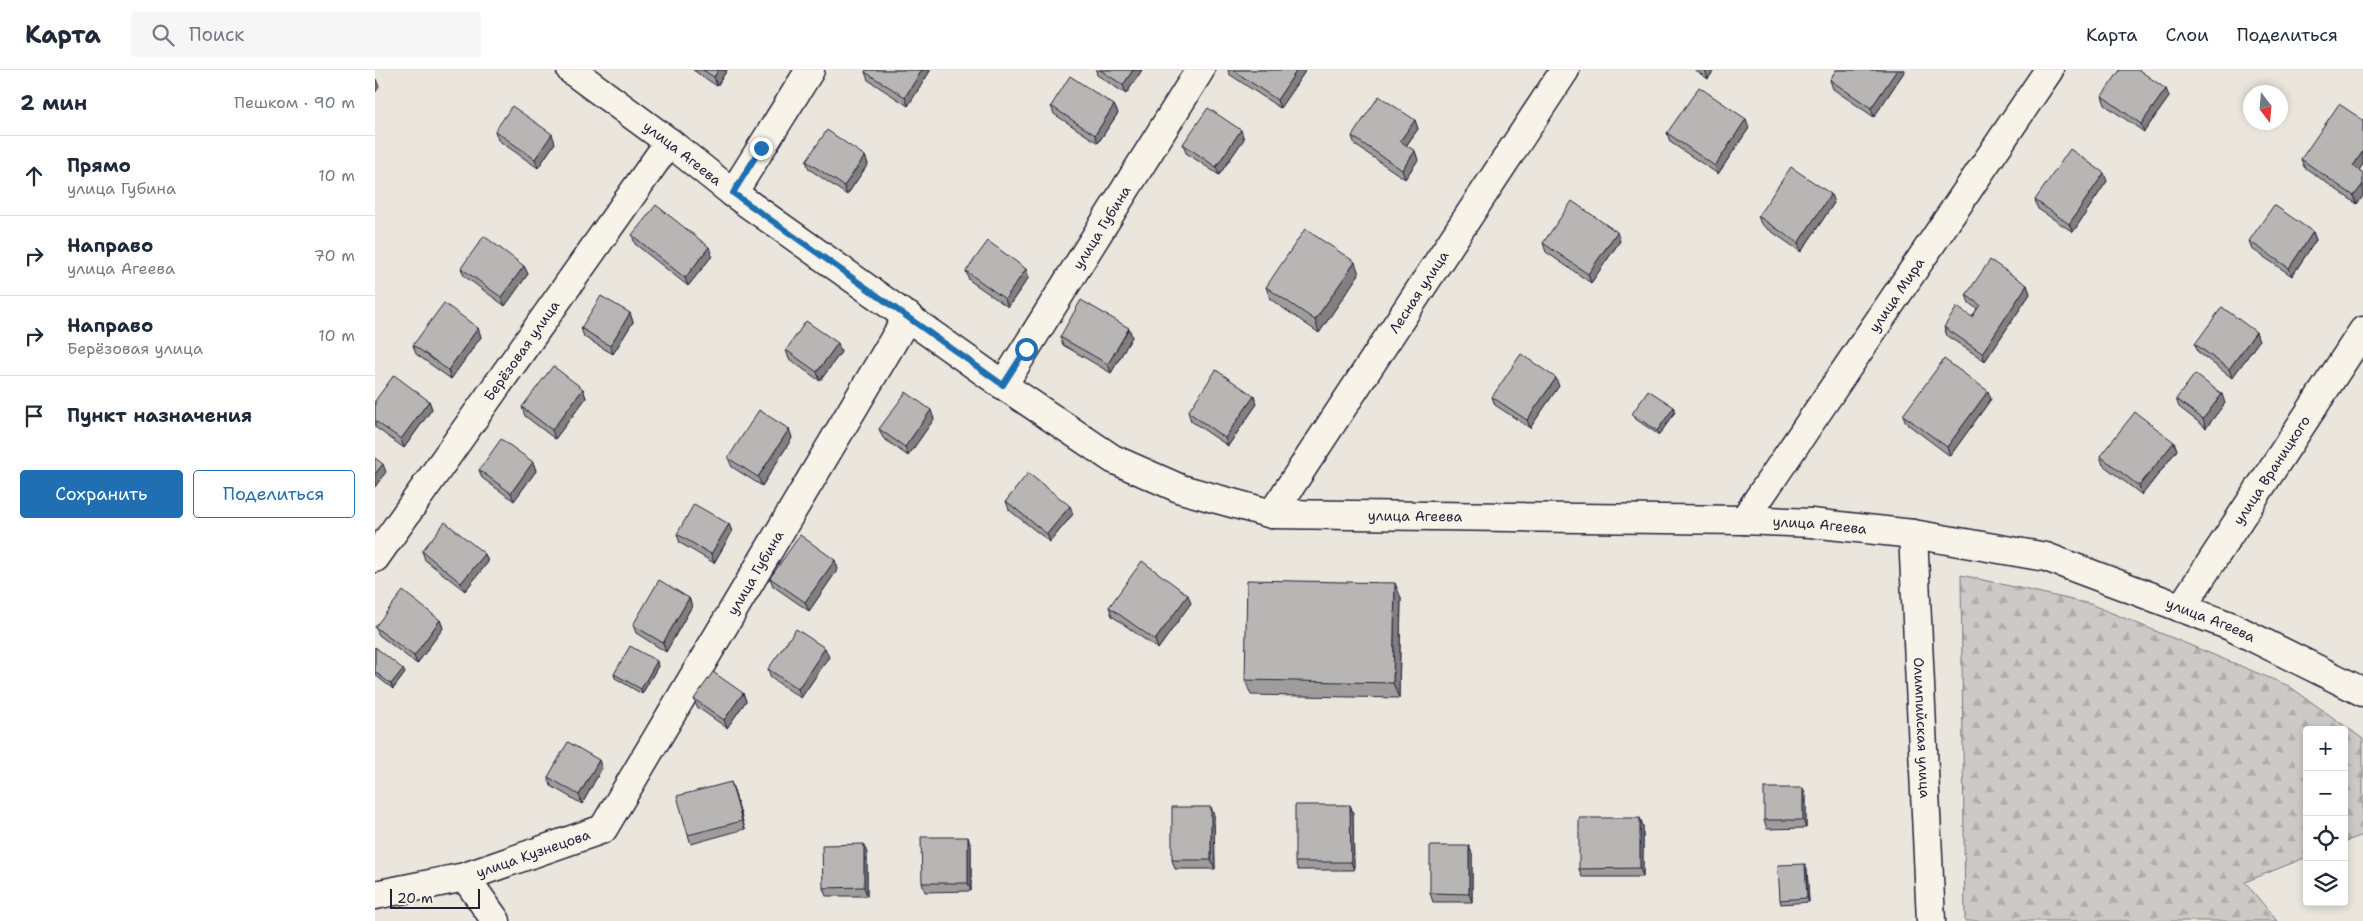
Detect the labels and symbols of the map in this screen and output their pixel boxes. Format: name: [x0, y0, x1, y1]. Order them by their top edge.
north arrow: [2243, 85, 2288, 130]
street label: улица Агеева: [640, 117, 725, 190]
route end: [750, 137, 773, 160]
street label: улица Губина: [1069, 182, 1135, 272]
street label: Лесная улица: [1385, 247, 1452, 337]
street label: улица Мира: [1865, 254, 1928, 336]
street label: Берёзовая улица: [480, 297, 563, 404]
route start: [1015, 338, 1038, 361]
street label: улица Враницкого: [2229, 412, 2314, 528]
street label: улица Агеева: [1368, 506, 1463, 525]
street label: улица Агеева: [1772, 512, 1868, 538]
street label: улица Губина: [723, 527, 788, 618]
street label: улица Агеева: [2164, 594, 2258, 646]
street label: Олимпийская улица: [1910, 657, 1934, 799]
street label: улица Кузнецова: [474, 825, 593, 881]
scale bar: [390, 886, 480, 909]

